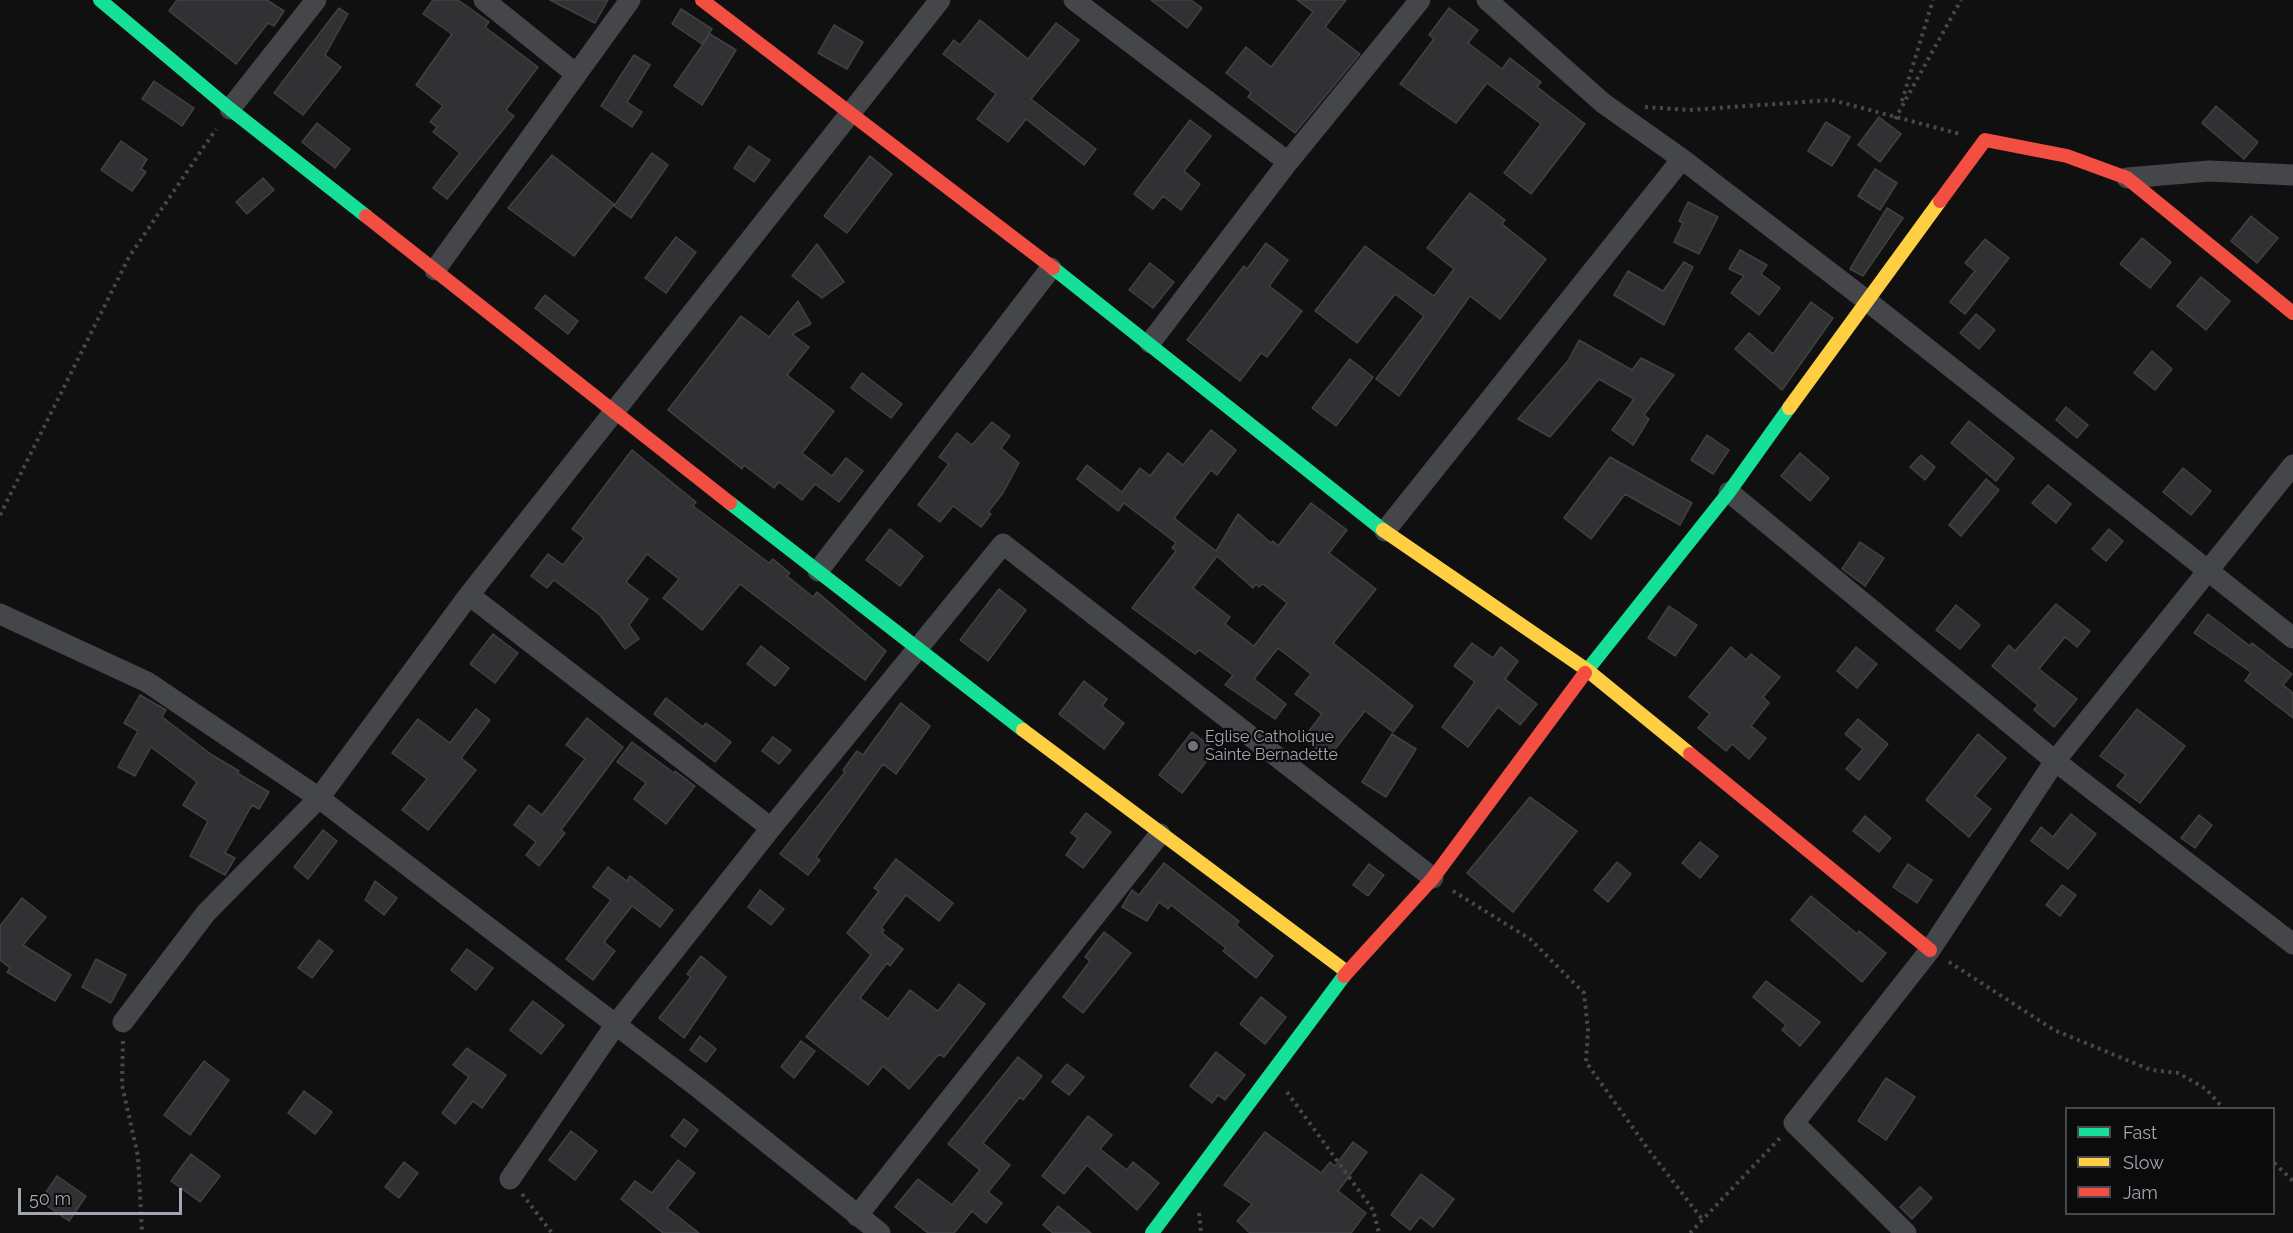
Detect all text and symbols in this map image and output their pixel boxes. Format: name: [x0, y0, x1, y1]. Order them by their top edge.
place label: Eglise Catholique Sainte Bernadette: [1205, 727, 1338, 765]
marker: Eglise Catholique Sainte Bernadette: [1186, 739, 1200, 753]
legend: [2065, 1107, 2275, 1215]
text: Fast: [2123, 1122, 2157, 1143]
text: Slow: [2123, 1152, 2164, 1173]
scale bar: [21, 1176, 184, 1214]
text: Jam: [2123, 1182, 2158, 1203]
text: 50 m: [29, 1188, 71, 1209]

